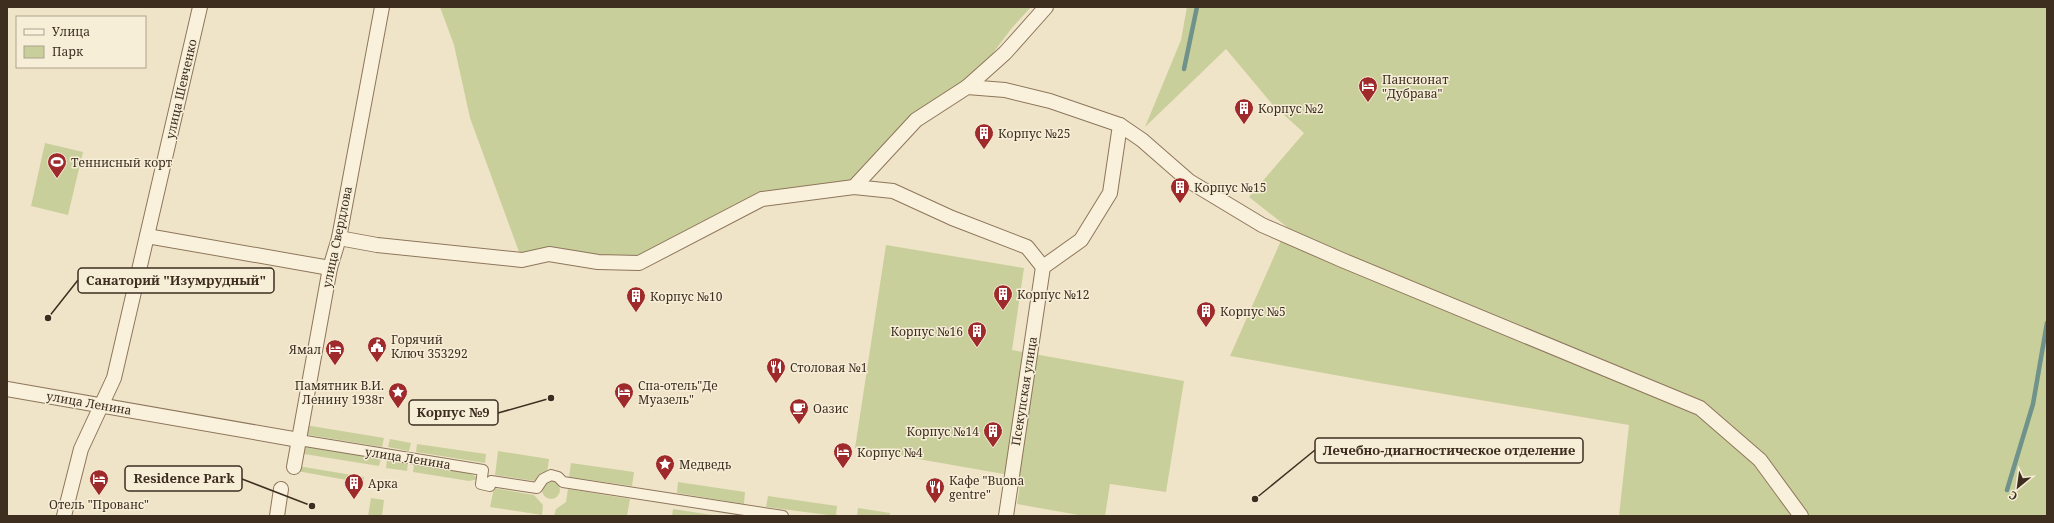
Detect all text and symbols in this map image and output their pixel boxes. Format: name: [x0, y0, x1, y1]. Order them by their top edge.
legend: [16, 16, 146, 68]
text: Улица: [52, 23, 90, 40]
street label: улица Шевченко: [161, 37, 201, 141]
text: Парк: [52, 43, 84, 60]
place label: Пансионат "Дубрава": [1382, 71, 1449, 102]
hotel icon: Пансионат "Дубрава": [1357, 75, 1379, 103]
building icon: Корпус №2: [1233, 97, 1255, 125]
place label: Корпус №2: [1258, 100, 1324, 117]
building icon: Корпус №25: [973, 122, 995, 150]
place label: Корпус №25: [998, 125, 1071, 142]
sports icon: Теннисный корт: [46, 151, 68, 179]
place label: Теннисный корт: [71, 154, 173, 171]
building icon: Корпус №15: [1169, 176, 1191, 204]
place label: Корпус №15: [1194, 179, 1267, 196]
street label: улица Свердлова: [318, 185, 356, 289]
callout: Санаторий "Изумрудный": [78, 268, 274, 293]
text: Санаторий "Изумрудный": [86, 271, 266, 289]
building icon: Корпус №12: [992, 283, 1014, 311]
building icon: Корпус №10: [625, 285, 647, 313]
place label: Корпус №12: [1017, 286, 1090, 303]
place label: Корпус №10: [650, 288, 723, 305]
building icon: Корпус №5: [1195, 300, 1217, 328]
place label: Корпус №5: [1220, 303, 1286, 320]
building icon: Корпус №16: [966, 320, 988, 348]
place label: Корпус №16: [890, 323, 963, 340]
place label: Горячий Ключ 353292: [391, 331, 468, 362]
public building icon: Горячий Ключ 353292: [366, 335, 388, 363]
street label: Псекупская улица: [1007, 335, 1041, 447]
hotel icon: Ямал: [324, 338, 346, 366]
place label: Ямал: [288, 341, 321, 358]
restaurant icon: Столовая №1: [765, 356, 787, 384]
place label: Столовая №1: [790, 359, 867, 376]
place label: Памятник В.И. Ленину 1938г: [295, 377, 384, 408]
place label: Спа-отель"Де Муазель": [638, 377, 718, 408]
place icon: Памятник В.И. Ленину 1938г: [387, 381, 409, 409]
hotel icon: Спа-отель"Де Муазель": [613, 381, 635, 409]
street label: улица Ленина: [45, 387, 133, 419]
cafe icon: Оазис: [788, 397, 810, 425]
callout: Корпус №9: [409, 400, 498, 425]
place label: Оазис: [813, 400, 849, 417]
text: Корпус №9: [416, 403, 490, 421]
building icon: Корпус №14: [982, 420, 1004, 448]
place label: Корпус №14: [906, 423, 979, 440]
callout: Лечебно-диагностическое отделение: [1315, 438, 1583, 463]
hotel icon: Корпус №4: [832, 441, 854, 469]
text: Лечебно-диагностическое отделение: [1323, 441, 1575, 459]
street label: улица Ленина: [364, 443, 452, 473]
place label: Корпус №4: [857, 444, 923, 461]
place icon: Медведь: [654, 453, 676, 481]
place label: Медведь: [679, 456, 732, 473]
callout: Residence Park: [125, 466, 242, 491]
north arrow: [1998, 467, 2038, 507]
hotel icon: Отель "Прованс": [88, 468, 110, 496]
text: Residence Park: [134, 469, 235, 487]
building icon: Арка: [343, 472, 365, 500]
place label: Кафе "Buona gentre": [949, 472, 1025, 503]
place label: Арка: [368, 475, 398, 492]
restaurant icon: Кафе "Buona gentre": [924, 476, 946, 504]
text: С: [2006, 488, 2020, 505]
place label: Отель "Прованс": [49, 496, 149, 513]

